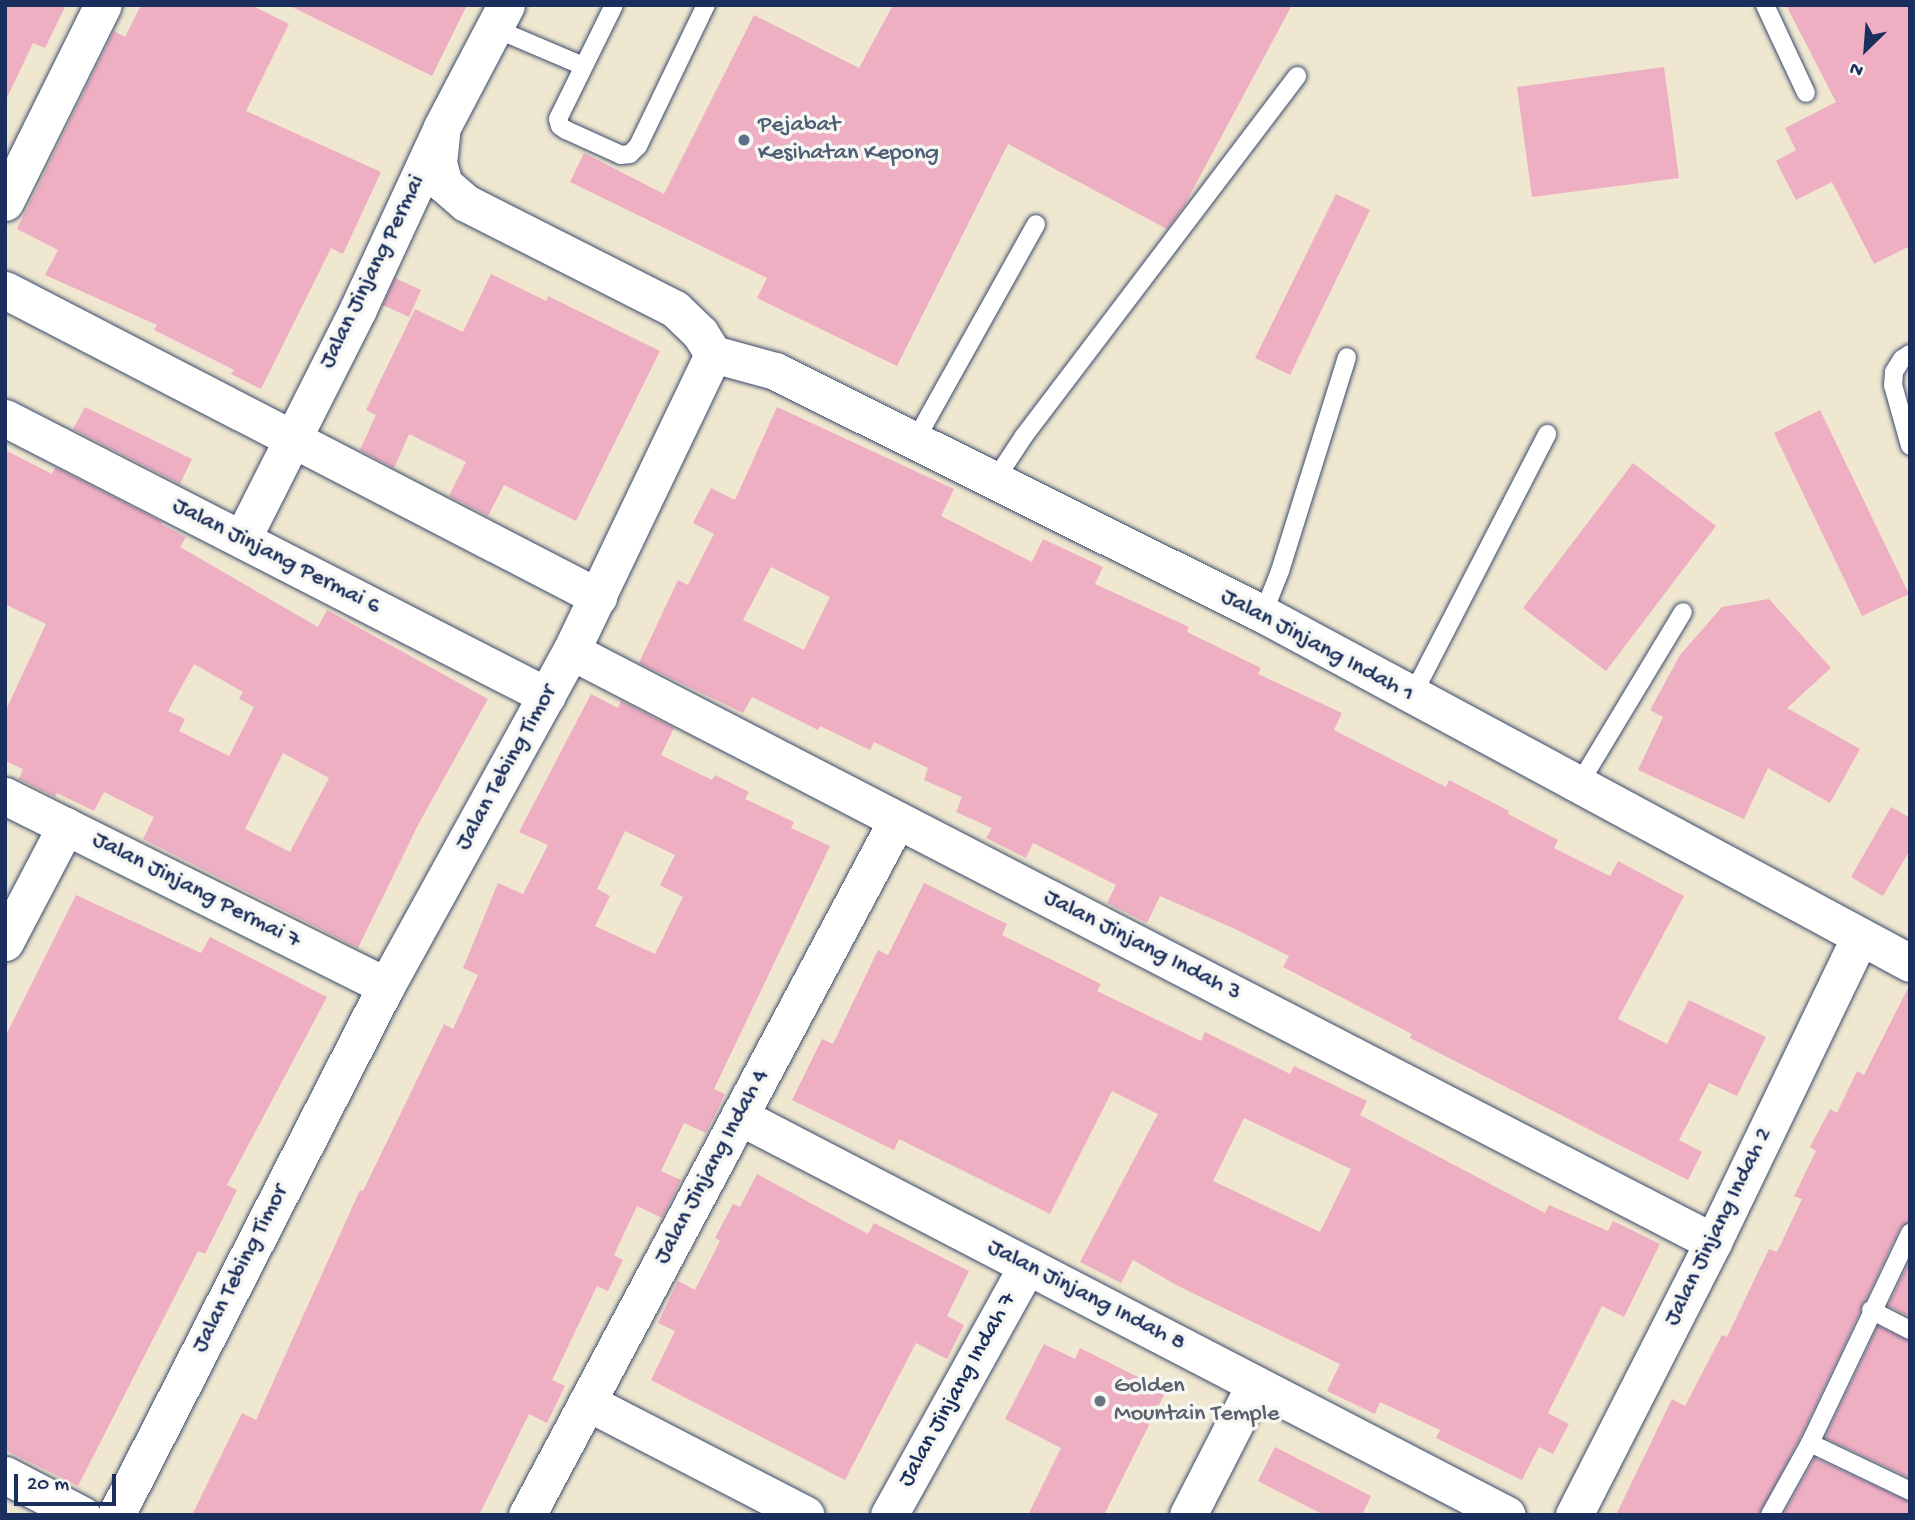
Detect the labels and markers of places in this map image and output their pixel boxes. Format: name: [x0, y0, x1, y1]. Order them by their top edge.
place label: Pejabat Kesihatan Kepong: [758, 112, 939, 168]
marker: Pejabat Kesihatan Kepong: [736, 132, 752, 148]
place label: Golden Mountain Temple: [1114, 1373, 1279, 1429]
marker: Golden Mountain Temple: [1092, 1393, 1108, 1409]

